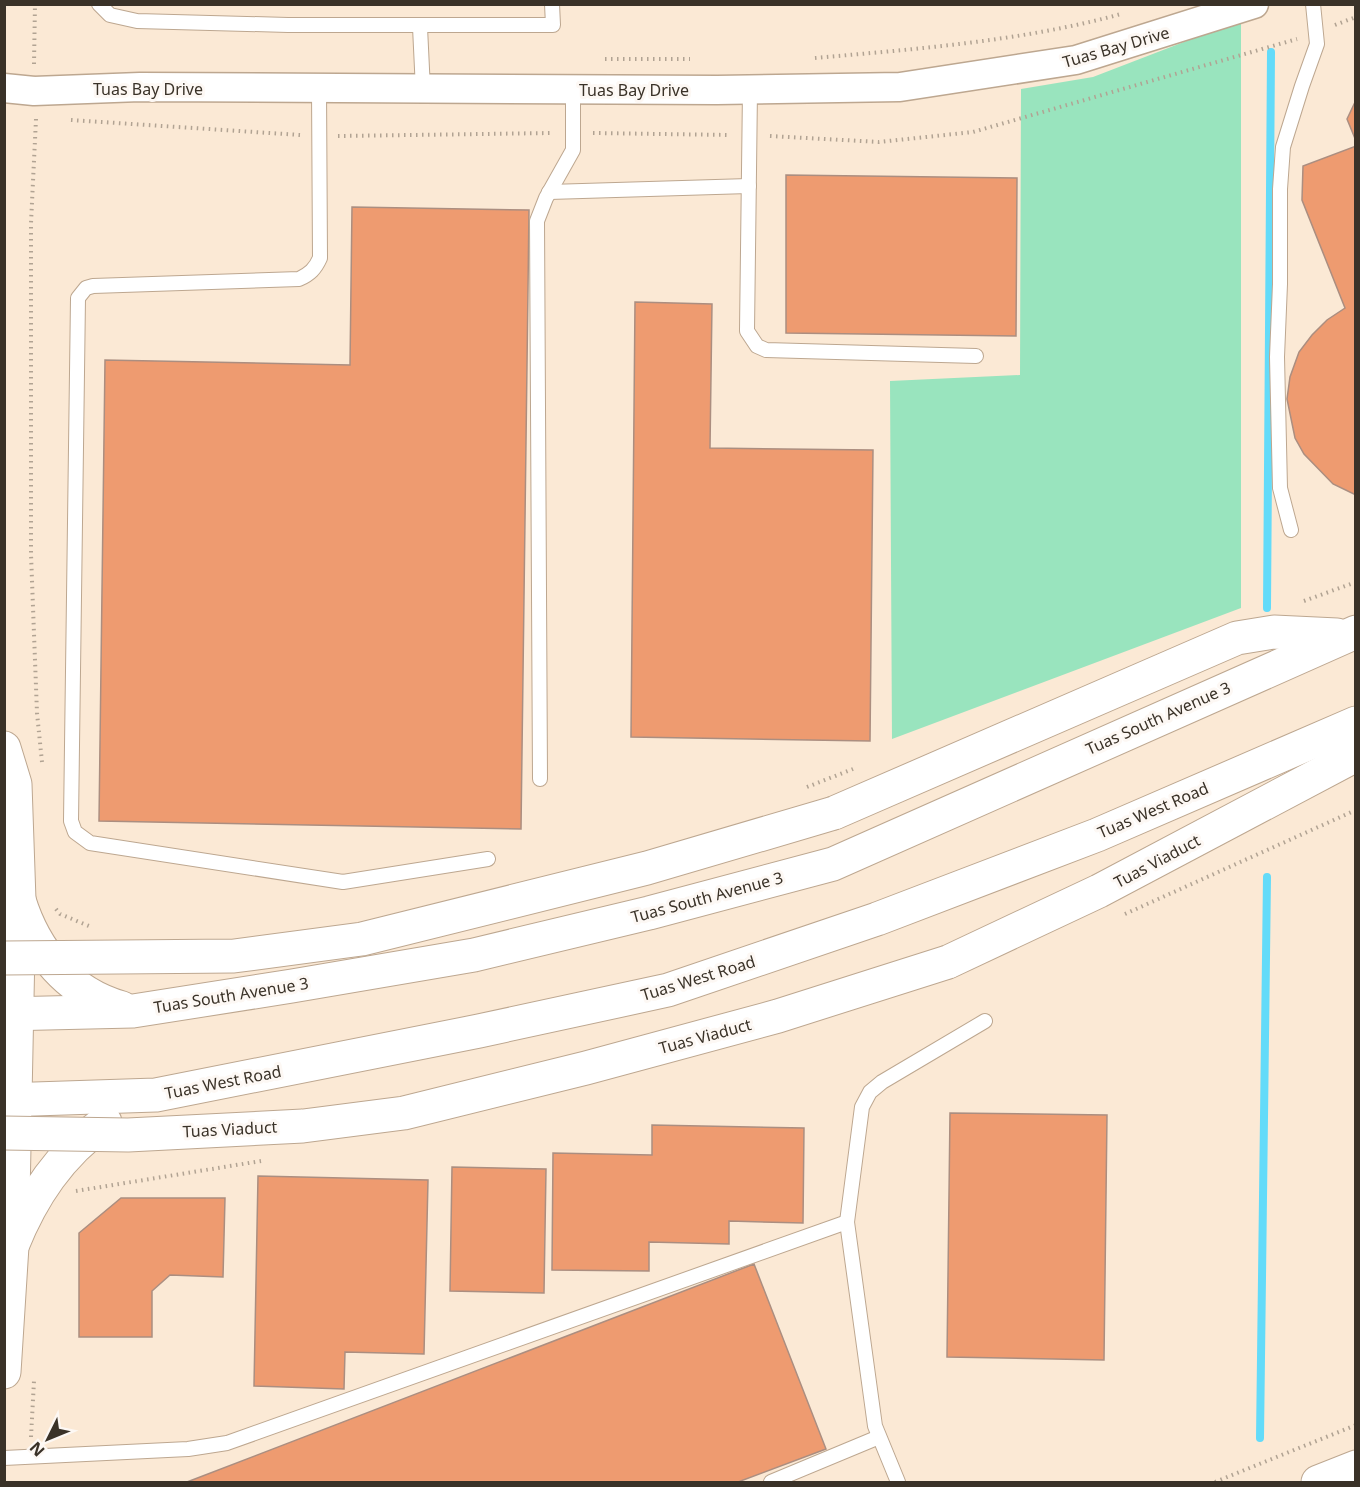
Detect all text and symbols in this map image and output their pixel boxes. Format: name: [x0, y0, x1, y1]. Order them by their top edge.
street label: Tuas Bay Drive: [1060, 21, 1172, 73]
street label: Tuas Bay Drive: [93, 78, 203, 100]
street label: Tuas Bay Drive: [579, 79, 689, 101]
street label: Tuas South Avenue 3: [1082, 676, 1234, 760]
street label: Tuas West Road: [1094, 777, 1212, 843]
street label: Tuas Viaduct: [1110, 829, 1204, 893]
street label: Tuas South Avenue 3: [629, 866, 785, 928]
street label: Tuas West Road: [638, 950, 758, 1006]
street label: Tuas South Avenue 3: [152, 972, 310, 1018]
street label: Tuas Viaduct: [656, 1013, 754, 1059]
street label: Tuas West Road: [163, 1060, 283, 1104]
street label: Tuas Viaduct: [182, 1116, 278, 1142]
north arrow: [18, 1409, 78, 1469]
text: N: [25, 1437, 50, 1461]

